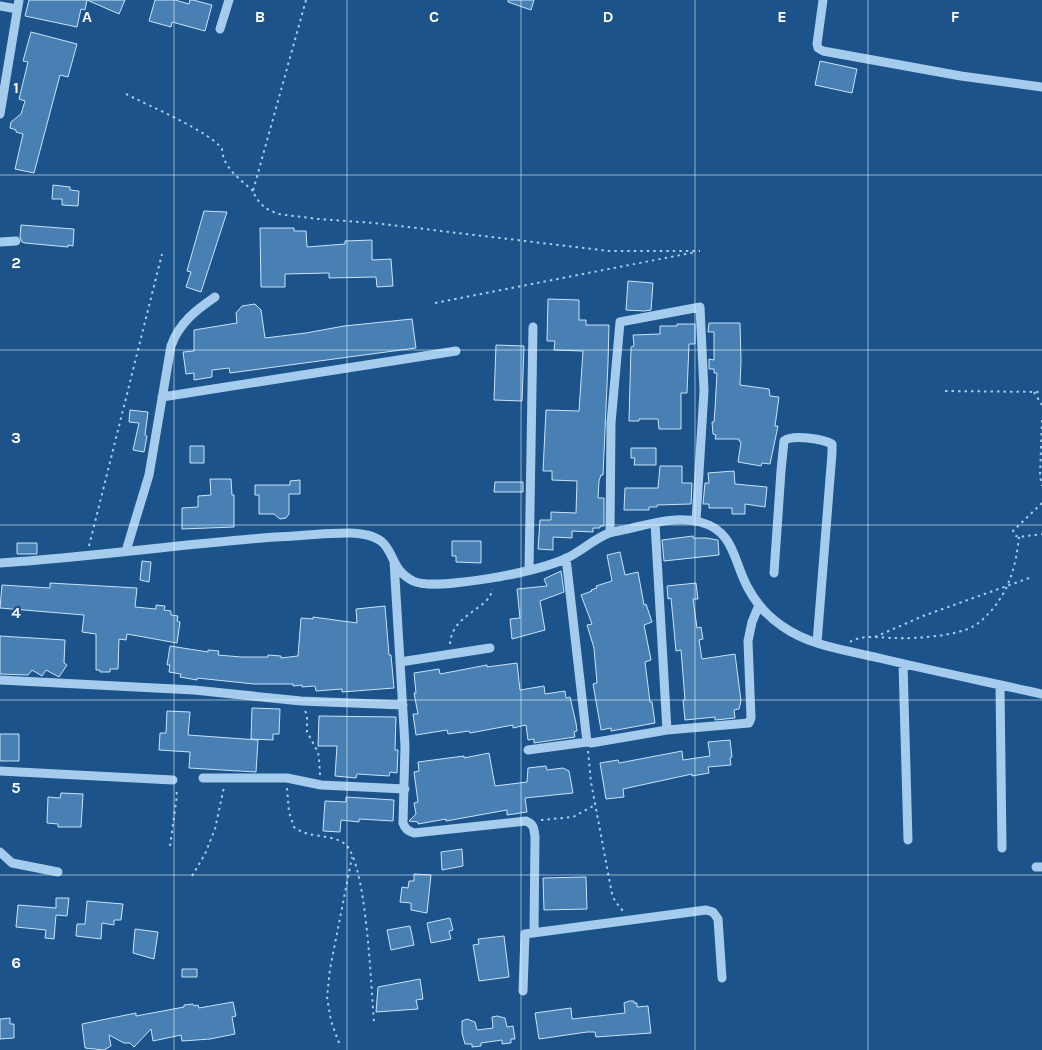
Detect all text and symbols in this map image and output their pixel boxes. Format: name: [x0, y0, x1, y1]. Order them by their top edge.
text: A: [82, 7, 92, 26]
text: B: [255, 7, 265, 26]
text: C: [429, 7, 439, 26]
text: D: [603, 7, 614, 26]
text: E: [777, 7, 787, 26]
text: F: [951, 7, 960, 26]
text: 1: [13, 78, 19, 97]
text: 2: [11, 253, 21, 272]
text: 3: [11, 428, 21, 447]
text: 4: [11, 603, 21, 622]
text: 5: [11, 778, 21, 797]
text: 6: [11, 953, 21, 972]

